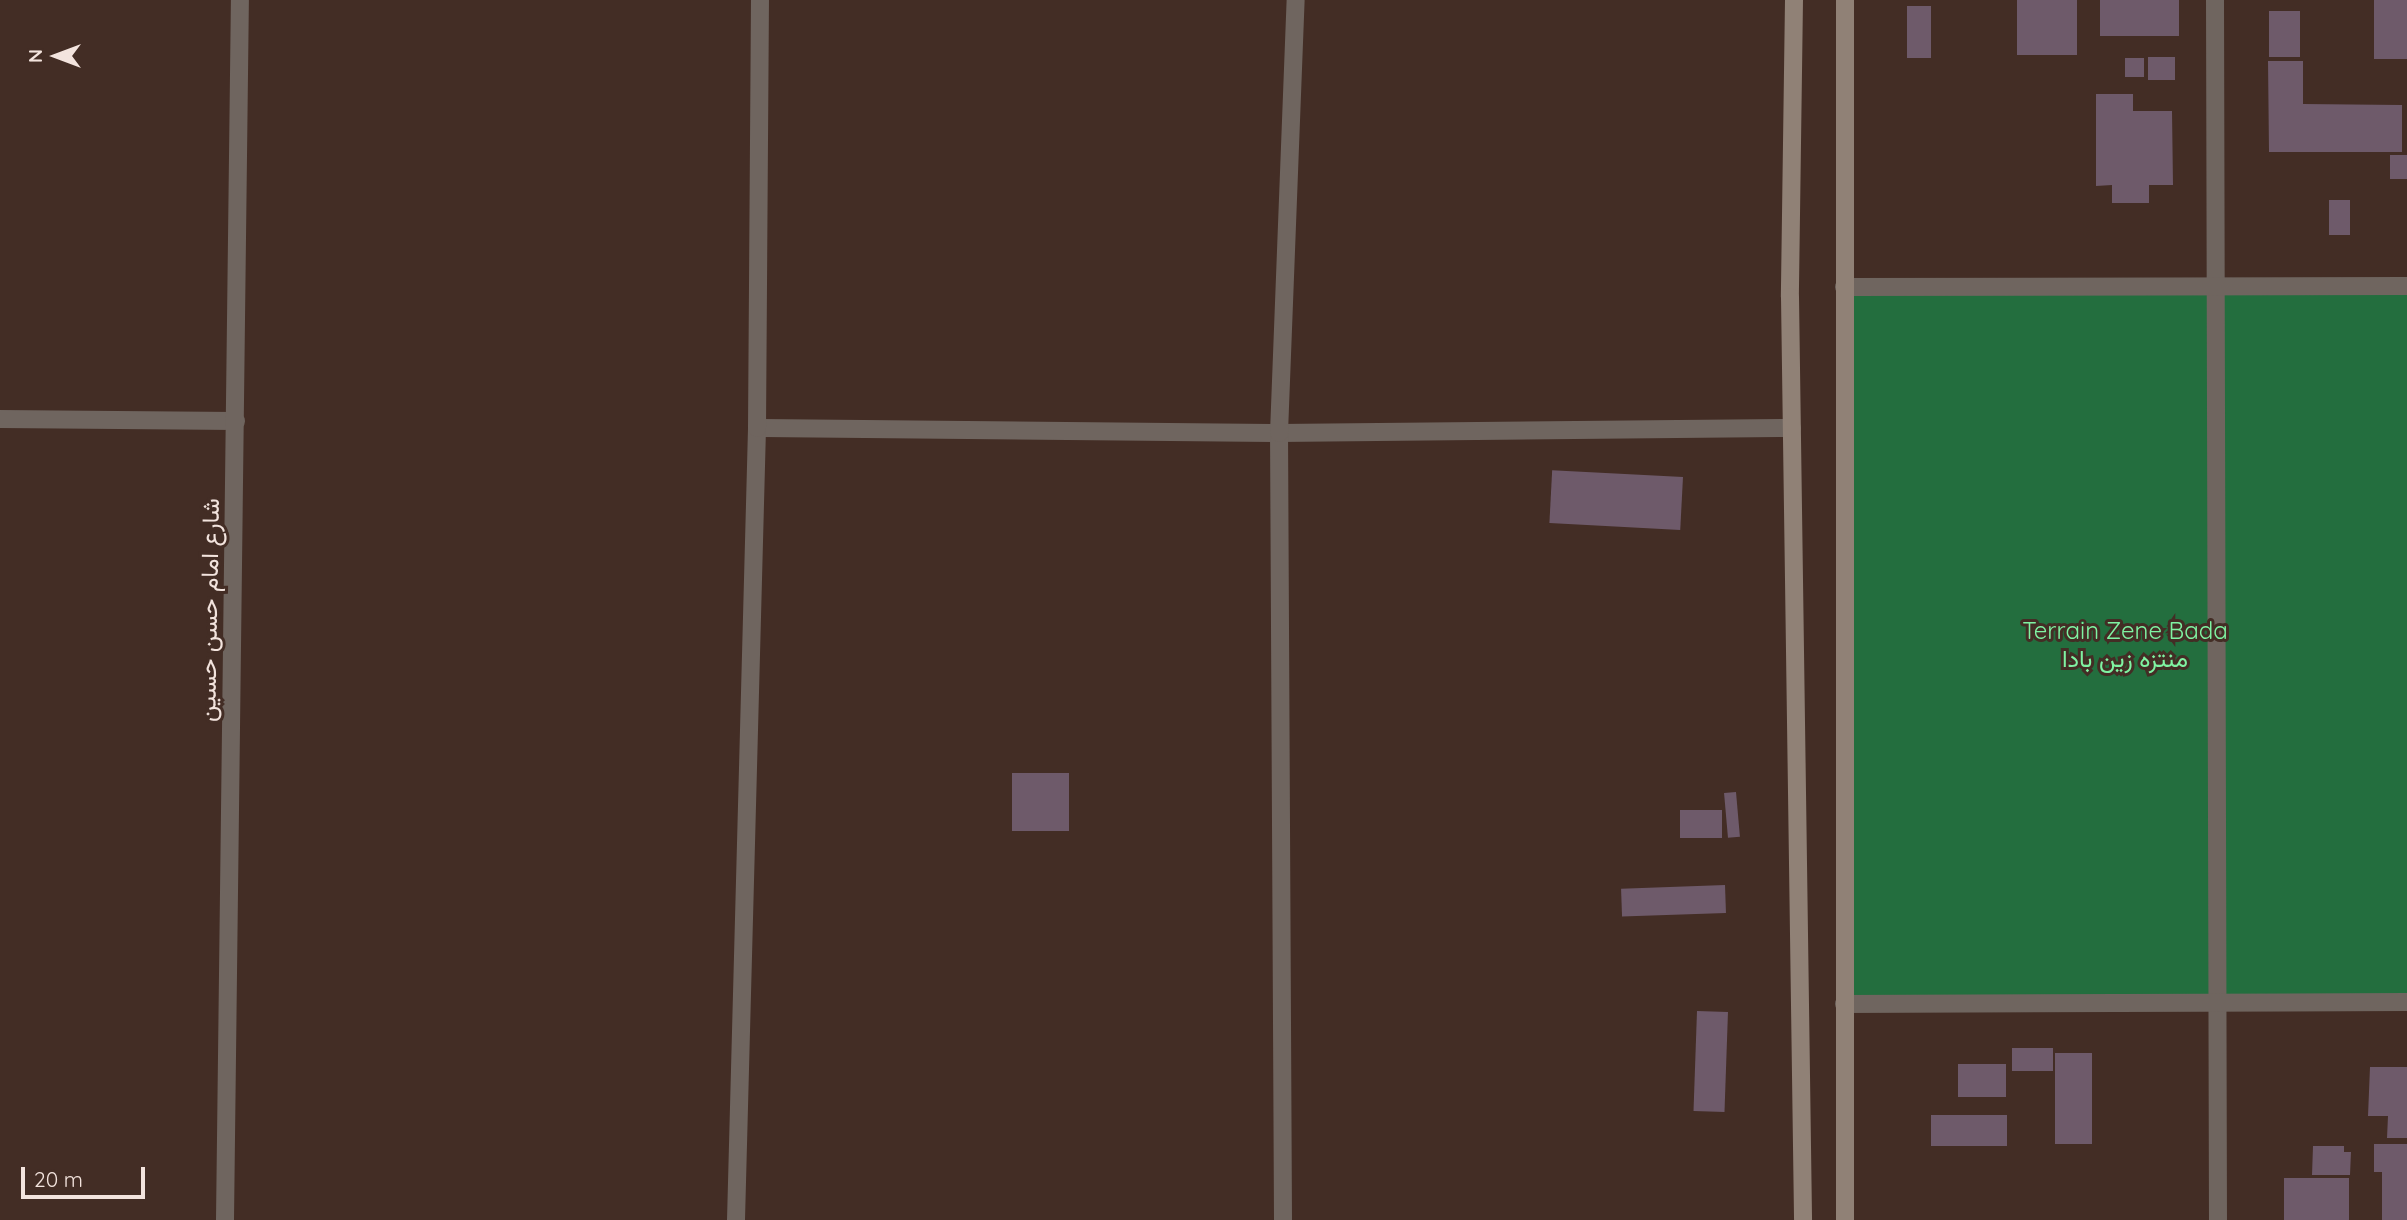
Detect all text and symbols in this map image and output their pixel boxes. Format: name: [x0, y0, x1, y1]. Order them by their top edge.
north arrow: [21, 21, 91, 91]
text: N: [23, 49, 47, 63]
street label: شارع امام حسن حسين: [193, 498, 225, 722]
park label: Terrain Zene Bada منتزه زين بادا: [2022, 617, 2228, 673]
scale bar: [24, 1154, 149, 1198]
text: 20 m: [34, 1166, 83, 1192]

